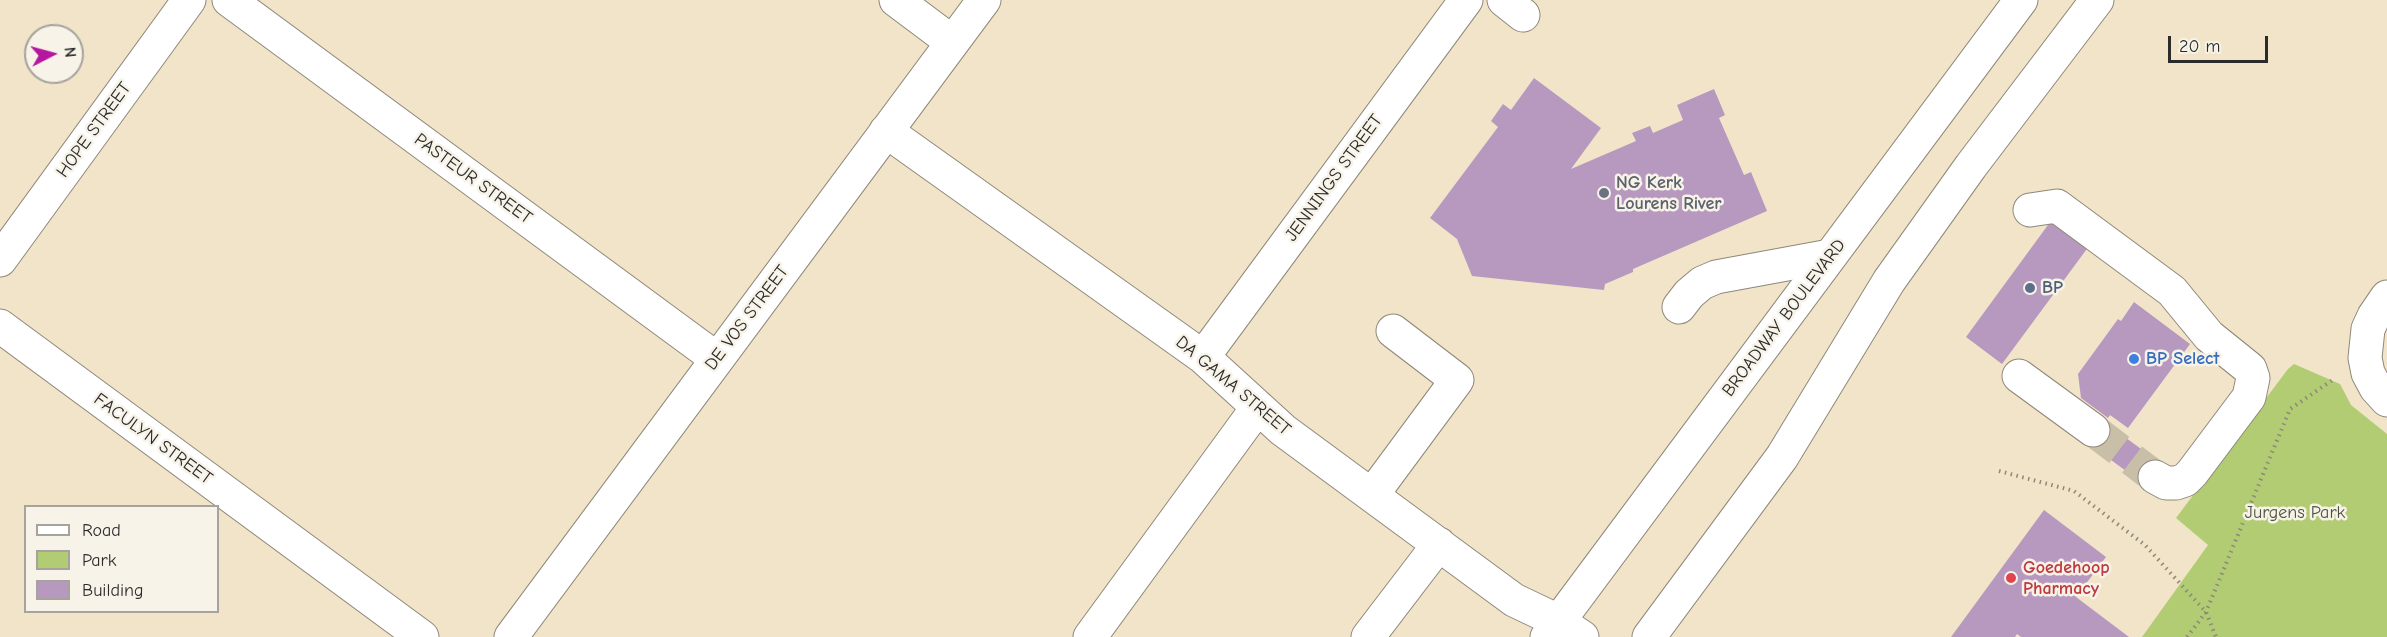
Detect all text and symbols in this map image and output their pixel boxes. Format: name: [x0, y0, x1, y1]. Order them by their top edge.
north arrow: [24, 24, 84, 84]
scale bar: [2171, 24, 2272, 62]
text: 20 m: [2179, 36, 2220, 57]
text: N: [60, 46, 79, 58]
street label: HOPE STREET: [52, 78, 136, 182]
street label: JENNINGS STREET: [1281, 110, 1387, 246]
street label: PASTEUR STREET: [410, 129, 536, 229]
place label: NG Kerk Lourens River: [1616, 172, 1722, 214]
marker: NG Kerk Lourens River: [1597, 186, 1611, 200]
street label: BROADWAY BOULEVARD: [1718, 235, 1850, 401]
street label: DE VOS STREET: [701, 261, 793, 375]
place label: BP: [2042, 277, 2063, 299]
marker: BP: [2023, 281, 2037, 295]
street label: DA GAMA STREET: [1171, 331, 1295, 441]
place label: BP Select: [2146, 348, 2219, 370]
marker: BP Select: [2127, 352, 2141, 366]
street label: FACULYN STREET: [89, 389, 217, 489]
park label: Jurgens Park: [2245, 502, 2345, 524]
legend: [24, 505, 219, 613]
text: Road: [82, 520, 121, 541]
text: Park: [82, 550, 116, 571]
place label: Goedehoop Pharmacy: [2023, 557, 2110, 600]
marker: Goedehoop Pharmacy: [2004, 571, 2018, 585]
text: Building: [82, 580, 144, 601]

